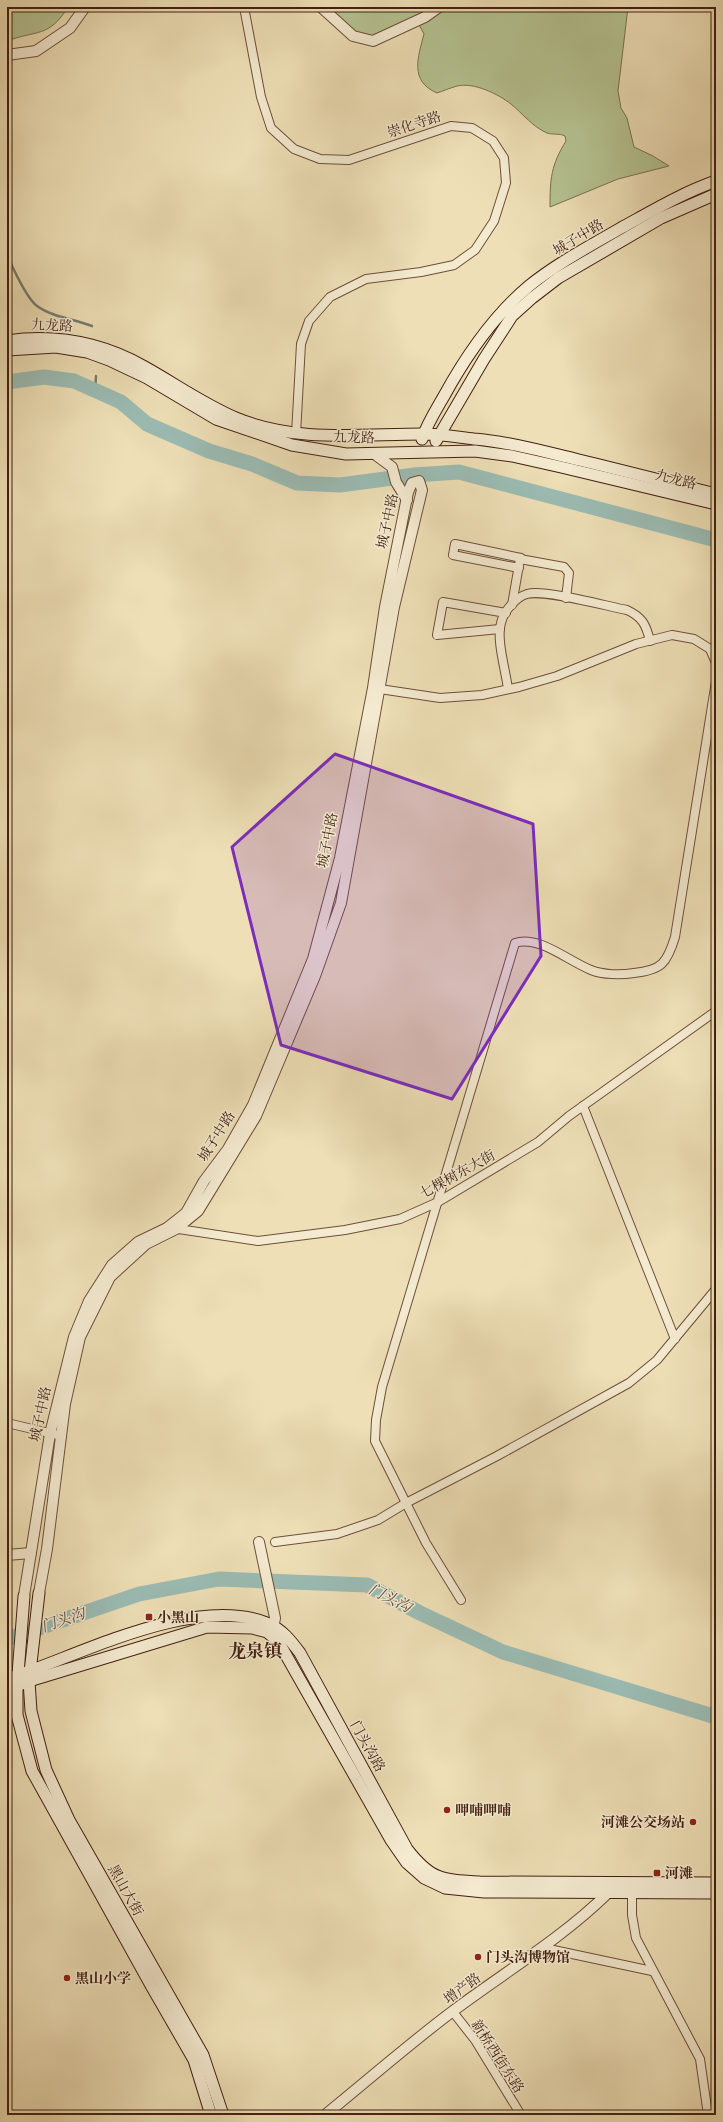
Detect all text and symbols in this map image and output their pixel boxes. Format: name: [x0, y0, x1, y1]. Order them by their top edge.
street label: 崇化寺路: [385, 107, 444, 142]
street label: 城子中路: [549, 215, 607, 260]
street label: 九龙路: [31, 315, 73, 336]
street label: 九龙路: [333, 427, 375, 448]
street label: 九龙路: [653, 465, 699, 494]
street label: 城子中路: [372, 492, 403, 550]
street label: 城子中路: [313, 811, 342, 869]
street label: 城子中路: [194, 1107, 239, 1165]
street label: 七棵树东大街: [416, 1146, 499, 1203]
street label: 城子中路: [25, 1385, 56, 1443]
water label: 门头沟: [365, 1579, 416, 1618]
water label: 门头沟: [38, 1603, 89, 1637]
place label: 小黑山: [157, 1608, 199, 1627]
marker: 小黑山: [144, 1612, 154, 1622]
district label: 龙泉镇: [228, 1639, 283, 1663]
street label: 门头沟路: [346, 1717, 389, 1775]
place label: 呷哺呷哺: [455, 1801, 511, 1820]
marker: 呷哺呷哺: [442, 1805, 452, 1815]
place label: 河滩公交场站: [601, 1813, 685, 1832]
marker: 河滩公交场站: [688, 1817, 698, 1827]
street label: 黑山大街: [104, 1861, 147, 1919]
place label: 河滩: [665, 1864, 693, 1883]
marker: 河滩: [652, 1868, 662, 1878]
place label: 门头沟博物馆: [486, 1948, 570, 1967]
marker: 门头沟博物馆: [473, 1952, 483, 1962]
street label: 增产路: [440, 1968, 485, 2008]
place label: 黑山小学: [75, 1969, 131, 1988]
marker: 黑山小学: [62, 1973, 72, 1983]
street label: 新桥西街东路: [467, 2016, 528, 2097]

